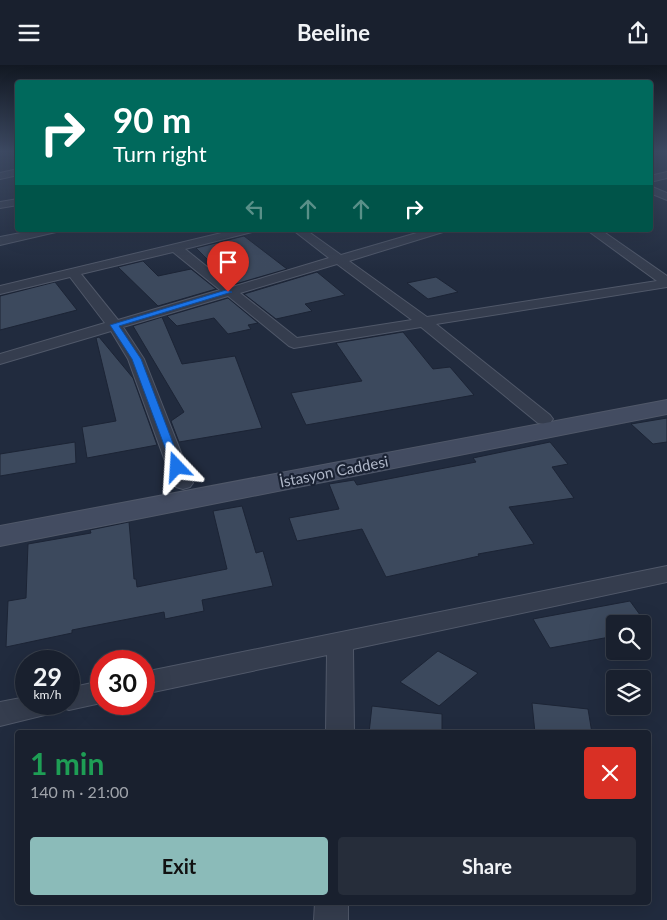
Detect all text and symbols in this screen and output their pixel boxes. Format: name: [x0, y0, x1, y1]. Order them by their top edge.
icon: menu: [15, 19, 43, 47]
text: Beeline: [297, 19, 370, 46]
icon: share: [624, 19, 652, 47]
text: 90 m: [113, 98, 191, 140]
icon: right: [30, 100, 95, 165]
text: Turn right: [113, 140, 207, 167]
icon: left: [241, 195, 269, 223]
icon: ahead: [294, 195, 322, 223]
icon: ahead: [347, 195, 375, 223]
icon: right: [400, 195, 428, 223]
pin: [207, 241, 249, 292]
icon: arrive: [214, 248, 242, 276]
position arrow: [150, 440, 202, 492]
street label: İstasyon Caddesi: [278, 452, 390, 490]
map controls: [606, 615, 651, 715]
button: search: [606, 615, 651, 660]
speed limit sign: 30: [90, 650, 155, 715]
text: 29: [33, 661, 62, 691]
button: layers: [606, 670, 651, 715]
text: km/h: [33, 687, 62, 702]
text: 1 min: [30, 745, 104, 781]
button: close: [584, 747, 636, 799]
text: 140 m · 21:00: [30, 782, 129, 801]
button: Exit: [30, 837, 328, 895]
button: Share: [338, 837, 636, 895]

